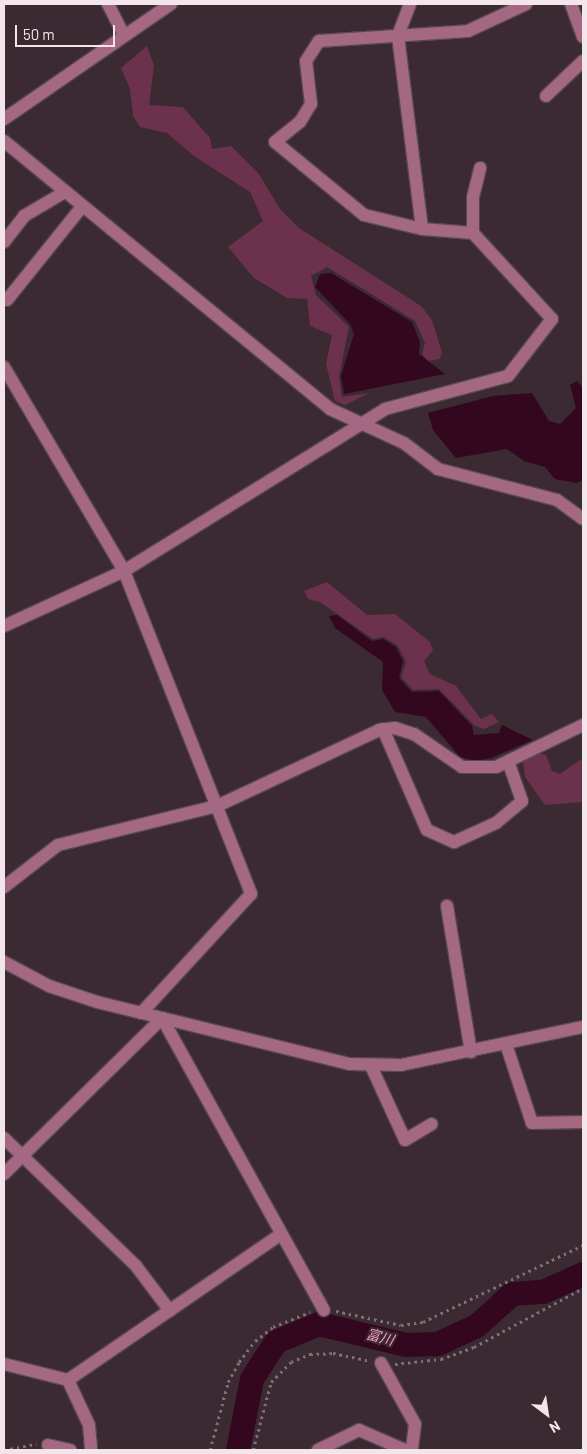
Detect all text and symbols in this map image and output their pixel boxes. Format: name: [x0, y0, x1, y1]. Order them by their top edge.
scale bar: [18, 15, 118, 47]
text: 50 m: [23, 25, 55, 43]
water label: 富川: [364, 1325, 396, 1349]
north arrow: [522, 1389, 572, 1439]
text: N: [547, 1418, 563, 1437]

